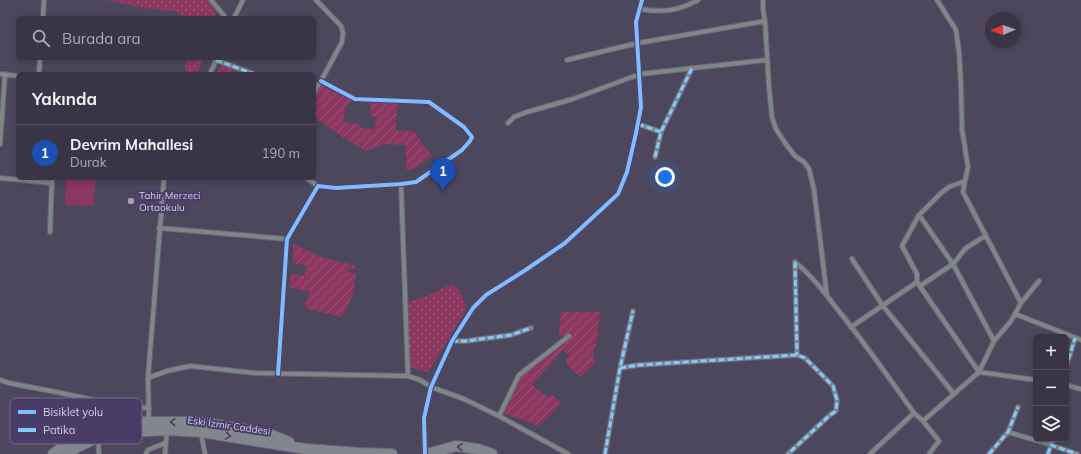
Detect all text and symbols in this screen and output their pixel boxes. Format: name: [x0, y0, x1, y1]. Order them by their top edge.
north arrow: [985, 12, 1021, 48]
search box: [16, 16, 316, 60]
icon: search: [30, 27, 52, 49]
text: Burada ara: [62, 29, 141, 48]
text: Yakında: [32, 88, 97, 109]
text: Devrim Mahallesi: [70, 135, 193, 154]
text: 1: [41, 145, 49, 161]
text: 190 m: [262, 145, 300, 161]
text: Durak: [70, 154, 106, 170]
pin: 1: [430, 158, 456, 191]
your location: [655, 167, 675, 187]
place label: Tahir Merzeci Ortaokulu: [139, 189, 200, 214]
marker: Tahir Merzeci Ortaokulu: [126, 196, 136, 206]
map controls: [1033, 334, 1069, 442]
button: +: [1033, 334, 1069, 370]
button: −: [1033, 370, 1069, 406]
legend: [10, 398, 142, 444]
text: Bisiklet yolu: [43, 405, 103, 419]
button: layers: [1033, 406, 1069, 442]
street label: Eski İzmir Caddesi: [187, 413, 271, 438]
one-way arrow: [170, 418, 176, 426]
text: Patika: [43, 423, 75, 437]
one-way arrow: [225, 431, 231, 440]
one-way arrow: [457, 442, 463, 451]

